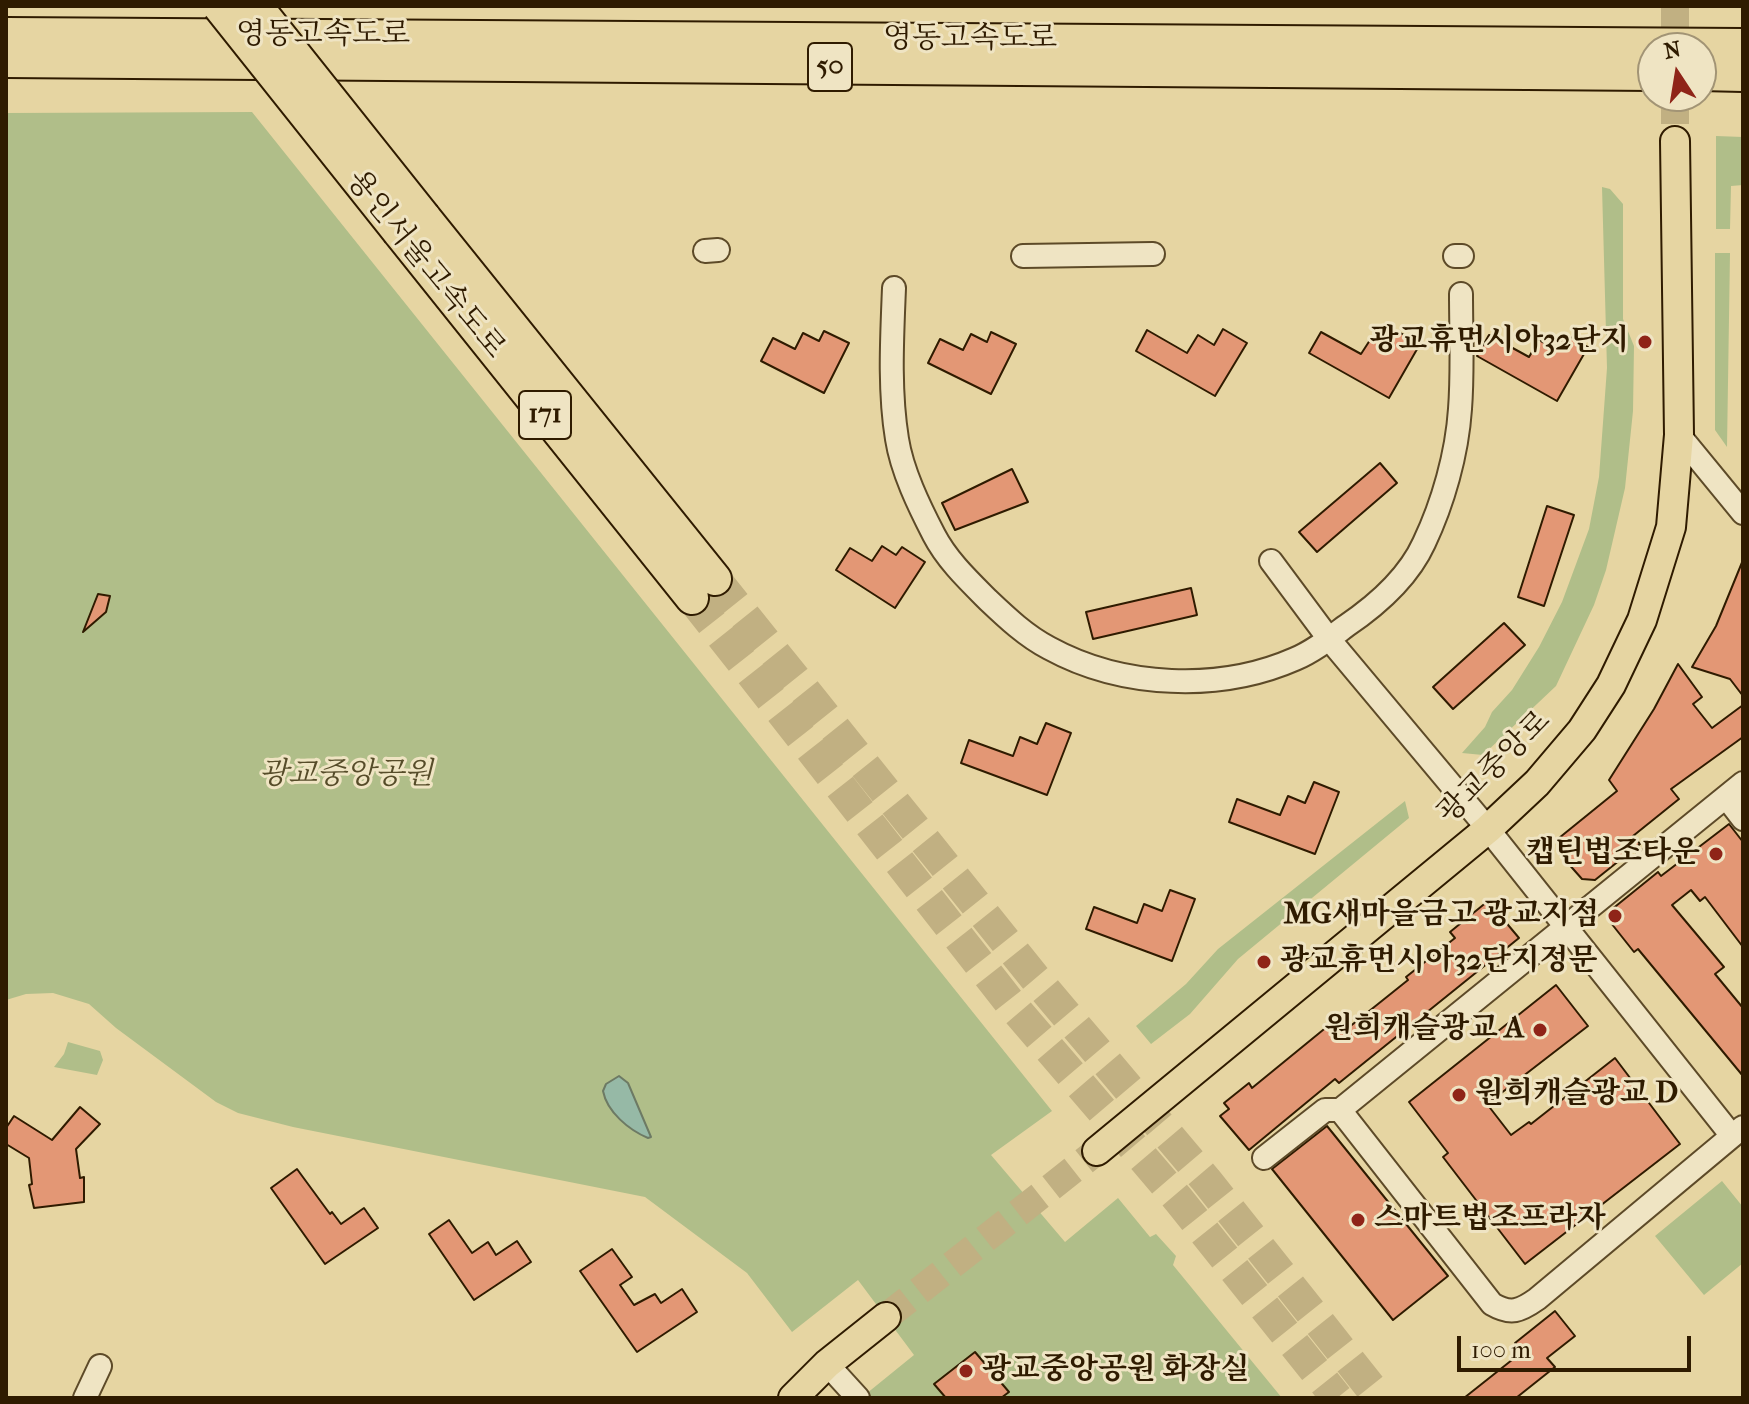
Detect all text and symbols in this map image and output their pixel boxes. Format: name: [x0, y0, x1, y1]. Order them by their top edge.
street label: 영동고속도로: [236, 18, 410, 54]
street label: 영동고속도로: [883, 22, 1057, 58]
north arrow: [1637, 32, 1717, 112]
text: N: [1662, 36, 1683, 65]
road number: 50: [808, 43, 852, 91]
street label: 용인서울고속도로: [338, 164, 512, 366]
place label: 광교휴먼시아32단지: [1369, 324, 1629, 360]
marker: 광교휴먼시아32단지: [1636, 333, 1654, 351]
road number: 171: [519, 391, 571, 439]
street label: 광교중앙로: [1431, 704, 1559, 832]
park label: 광교중앙공원: [259, 758, 433, 794]
place label: 캡틴법조타운: [1526, 836, 1700, 872]
marker: 캡틴법조타운: [1707, 845, 1725, 863]
place label: MG새마을금고 광교지점: [1283, 898, 1599, 934]
marker: MG새마을금고 광교지점: [1606, 907, 1624, 925]
place label: 광교휴먼시아32단지정문: [1280, 944, 1598, 980]
marker: 광교휴먼시아32단지정문: [1255, 953, 1273, 971]
place label: 원희캐슬광교 A: [1324, 1012, 1524, 1048]
marker: 원희캐슬광교 A: [1531, 1021, 1549, 1039]
place label: 원희캐슬광교 D: [1475, 1077, 1678, 1113]
marker: 원희캐슬광교 D: [1450, 1086, 1468, 1104]
place label: 스마트법조프라자: [1374, 1202, 1606, 1238]
marker: 스마트법조프라자: [1349, 1211, 1367, 1229]
scale bar: [1461, 1320, 1695, 1370]
text: 100 m: [1471, 1336, 1531, 1364]
place label: 광교중앙공원 화장실: [982, 1353, 1249, 1389]
marker: 광교중앙공원 화장실: [957, 1362, 975, 1380]

